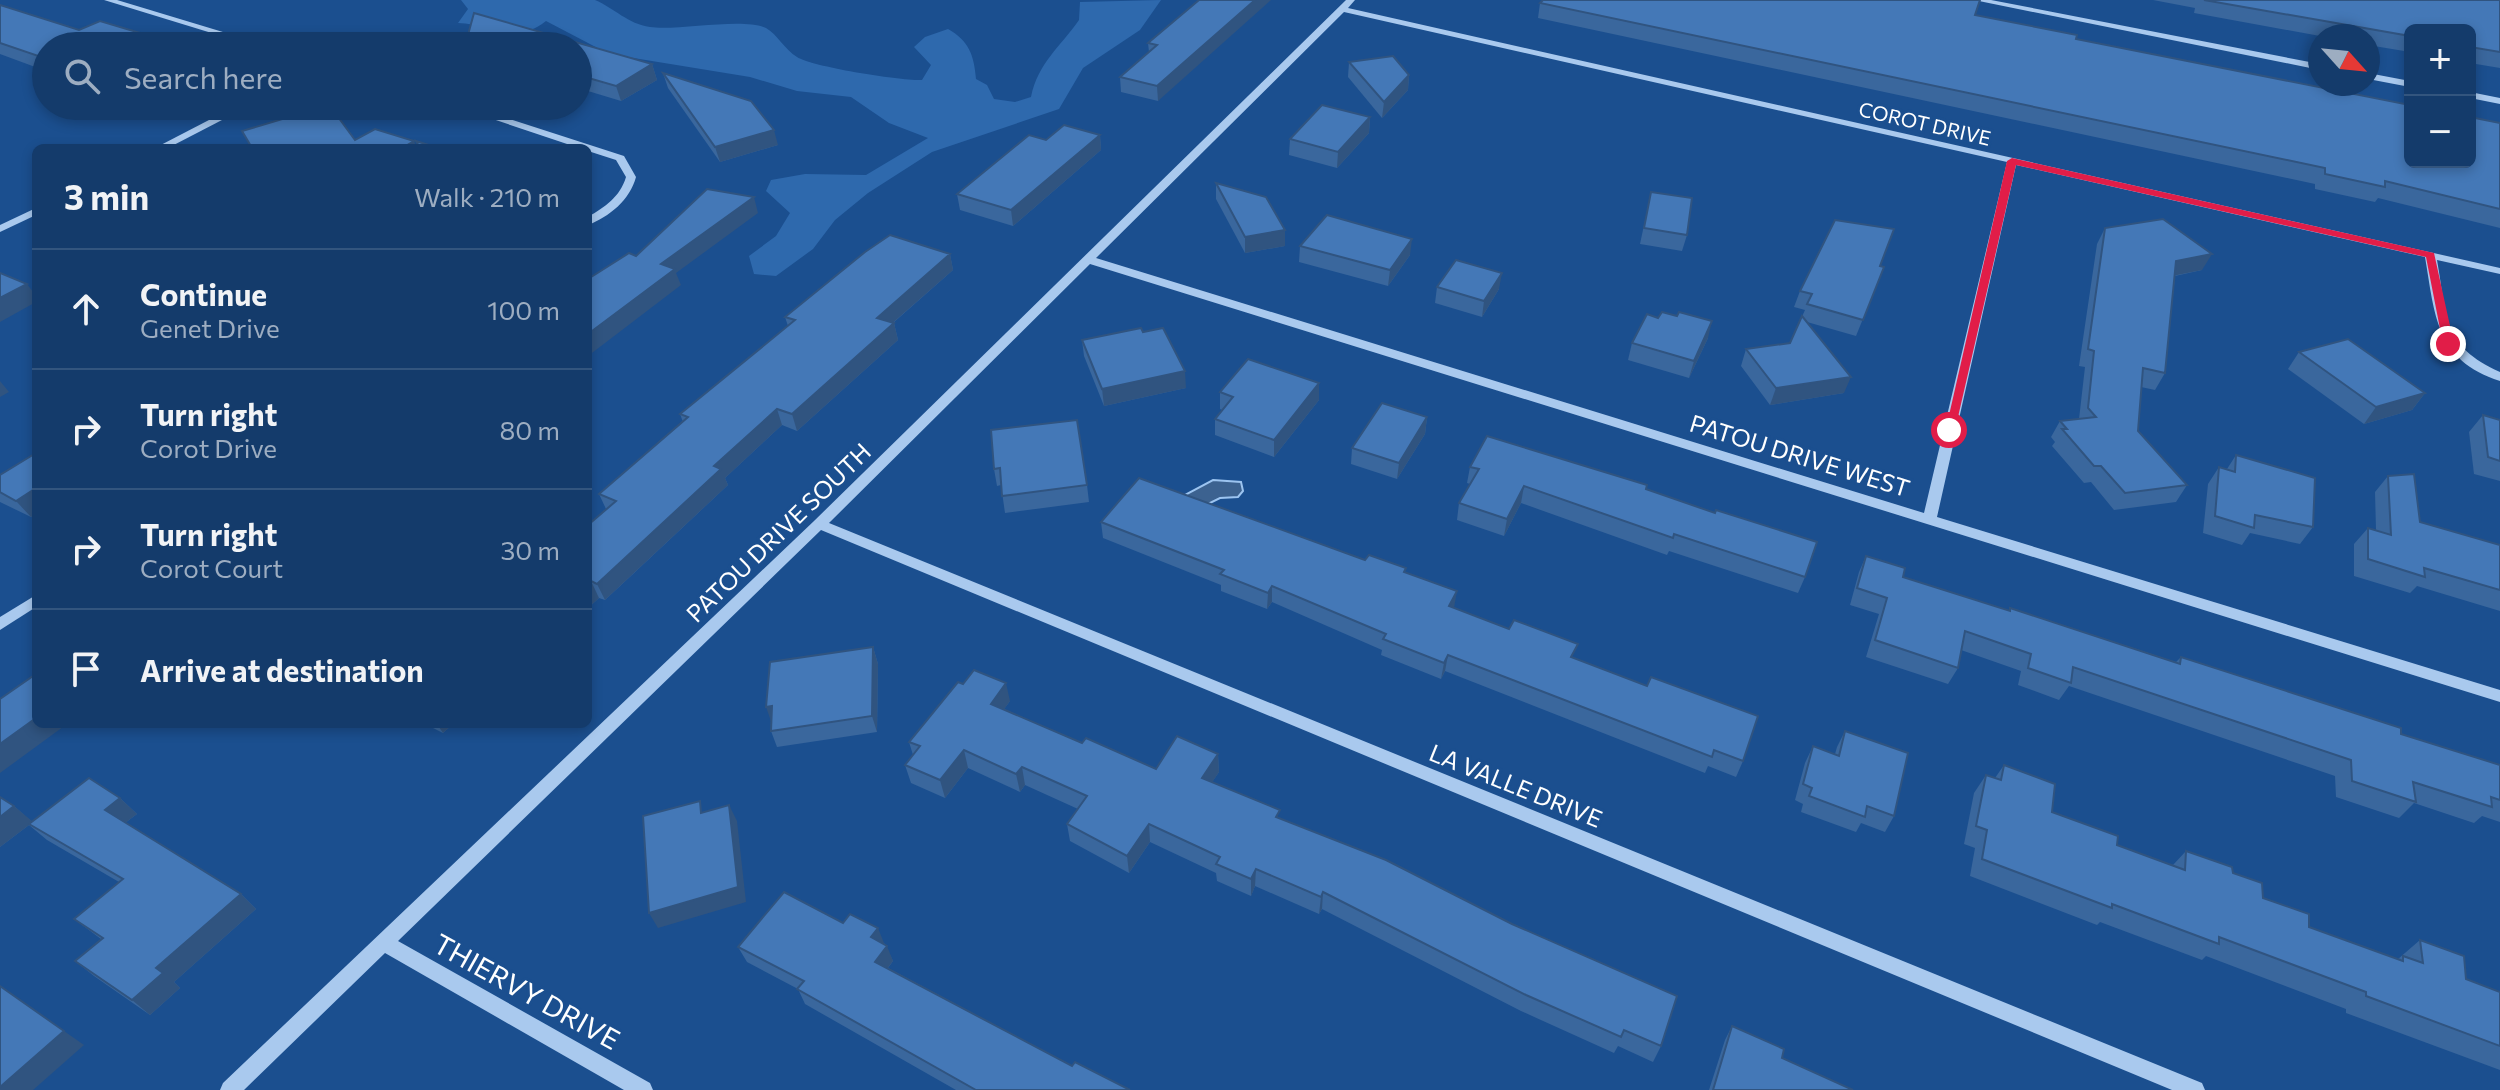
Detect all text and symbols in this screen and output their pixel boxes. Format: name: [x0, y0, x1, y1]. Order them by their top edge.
north arrow: [2308, 24, 2380, 96]
map controls: [2404, 24, 2476, 168]
button: +: [2404, 24, 2476, 96]
search box: [32, 32, 592, 120]
icon: search: [60, 54, 104, 98]
text: Search here: [124, 58, 283, 95]
street label: COROT DRIVE: [1857, 96, 1993, 150]
button: −: [2404, 96, 2476, 168]
text: 3 min: [64, 175, 149, 217]
text: Walk · 210 m: [414, 181, 560, 212]
text: Continue: [140, 275, 267, 312]
icon: ahead: [64, 287, 108, 331]
text: 100 m: [487, 294, 560, 325]
text: Genet Drive: [140, 312, 280, 343]
route end: [2430, 326, 2466, 362]
text: Turn right: [140, 395, 277, 432]
icon: right: [64, 407, 108, 451]
street label: PATOU DRIVE WEST: [1687, 408, 1913, 502]
route start: [1931, 412, 1967, 448]
text: 80 m: [500, 414, 560, 445]
text: Corot Drive: [140, 432, 277, 463]
street label: PATOU DRIVE SOUTH: [680, 436, 876, 628]
text: Turn right: [140, 515, 277, 552]
icon: right: [64, 527, 108, 571]
text: 30 m: [501, 534, 560, 565]
text: Corot Court: [140, 552, 283, 583]
icon: arrive: [64, 647, 108, 691]
text: Arrive at destination: [140, 651, 424, 688]
street label: LA VALLE DRIVE: [1425, 737, 1607, 833]
street label: THIERVY DRIVE: [428, 926, 626, 1056]

